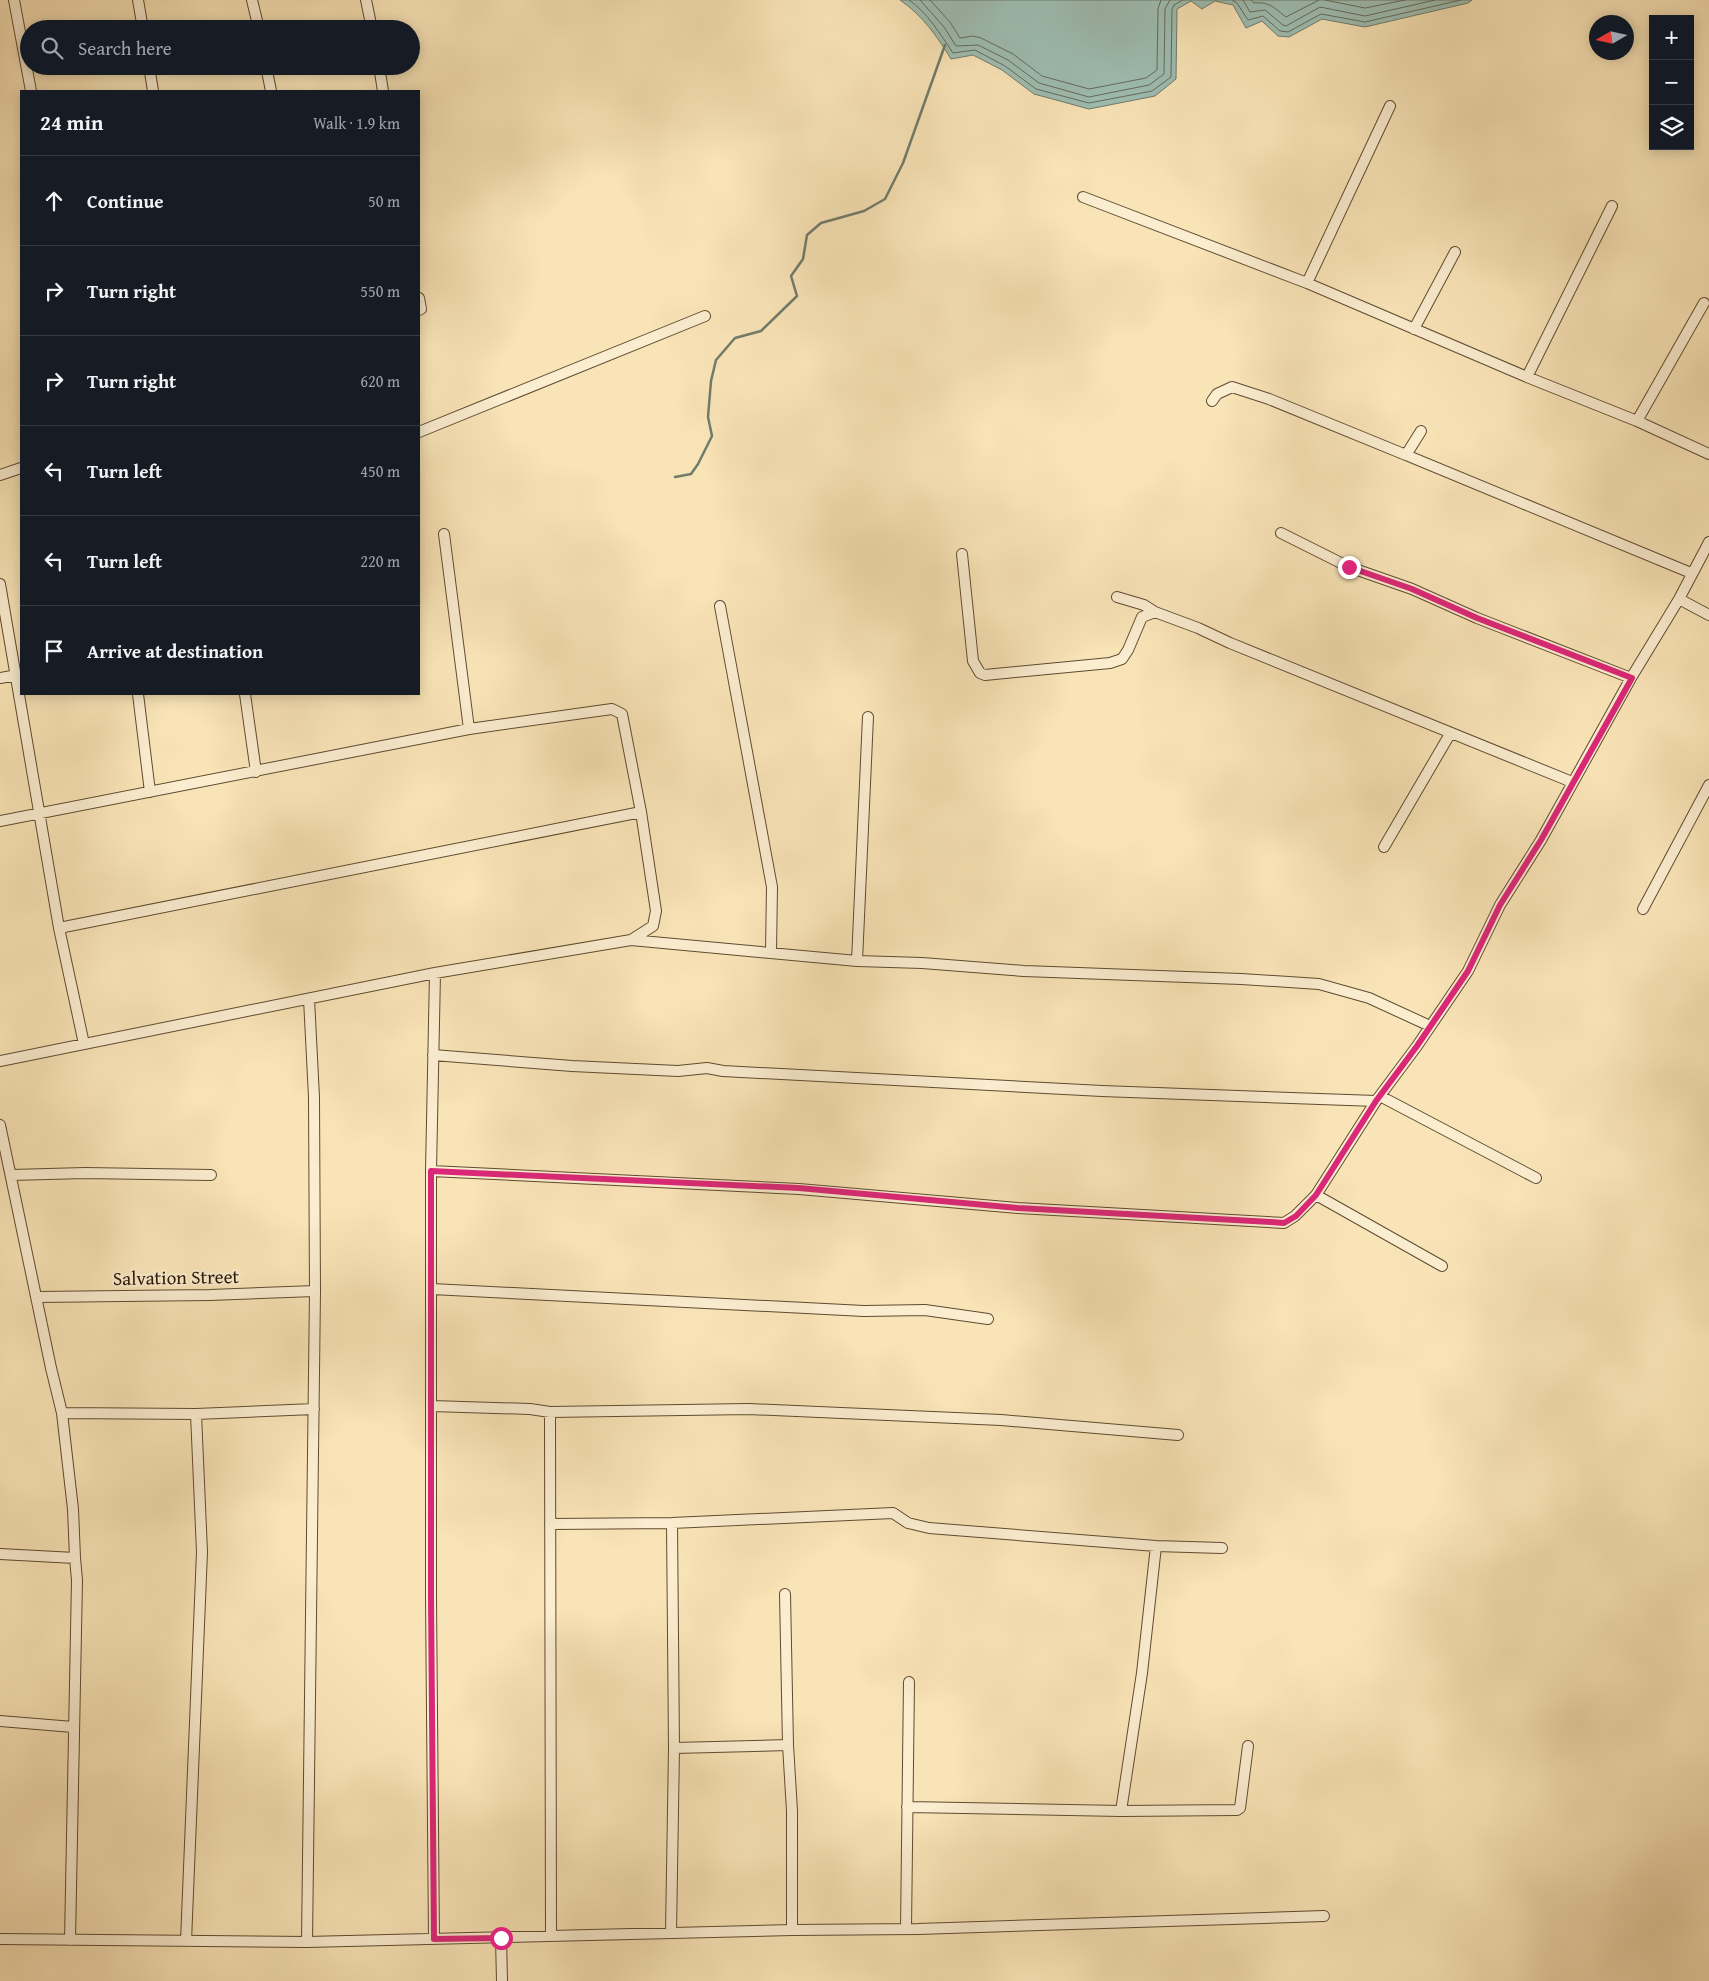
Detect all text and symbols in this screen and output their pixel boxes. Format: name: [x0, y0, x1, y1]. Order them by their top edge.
north arrow: [1589, 15, 1634, 60]
map controls: [1649, 15, 1694, 150]
button: +: [1649, 15, 1694, 60]
search box: [20, 20, 420, 75]
icon: search: [38, 34, 66, 62]
text: Search here: [78, 34, 172, 62]
button: −: [1649, 60, 1694, 105]
button: layers: [1649, 105, 1694, 150]
text: 24 min: [40, 107, 103, 138]
text: Walk · 1.9 km: [313, 111, 400, 135]
icon: ahead: [40, 187, 68, 215]
text: Continue: [87, 187, 164, 215]
text: 50 m: [368, 189, 400, 213]
icon: right: [40, 277, 68, 305]
text: Turn right: [87, 277, 176, 305]
text: 550 m: [360, 279, 400, 303]
icon: right: [40, 367, 68, 395]
text: Turn right: [87, 367, 176, 395]
text: 620 m: [360, 369, 400, 393]
icon: left: [40, 457, 68, 485]
text: Turn left: [87, 457, 162, 485]
text: 450 m: [360, 459, 400, 483]
icon: left: [40, 547, 68, 575]
text: Turn left: [87, 547, 162, 575]
text: 220 m: [360, 549, 400, 573]
route end: [1338, 556, 1361, 579]
icon: arrive: [40, 637, 68, 665]
text: Arrive at destination: [87, 637, 263, 665]
street label: Salvation Street: [113, 1262, 240, 1292]
route start: [490, 1927, 513, 1950]

